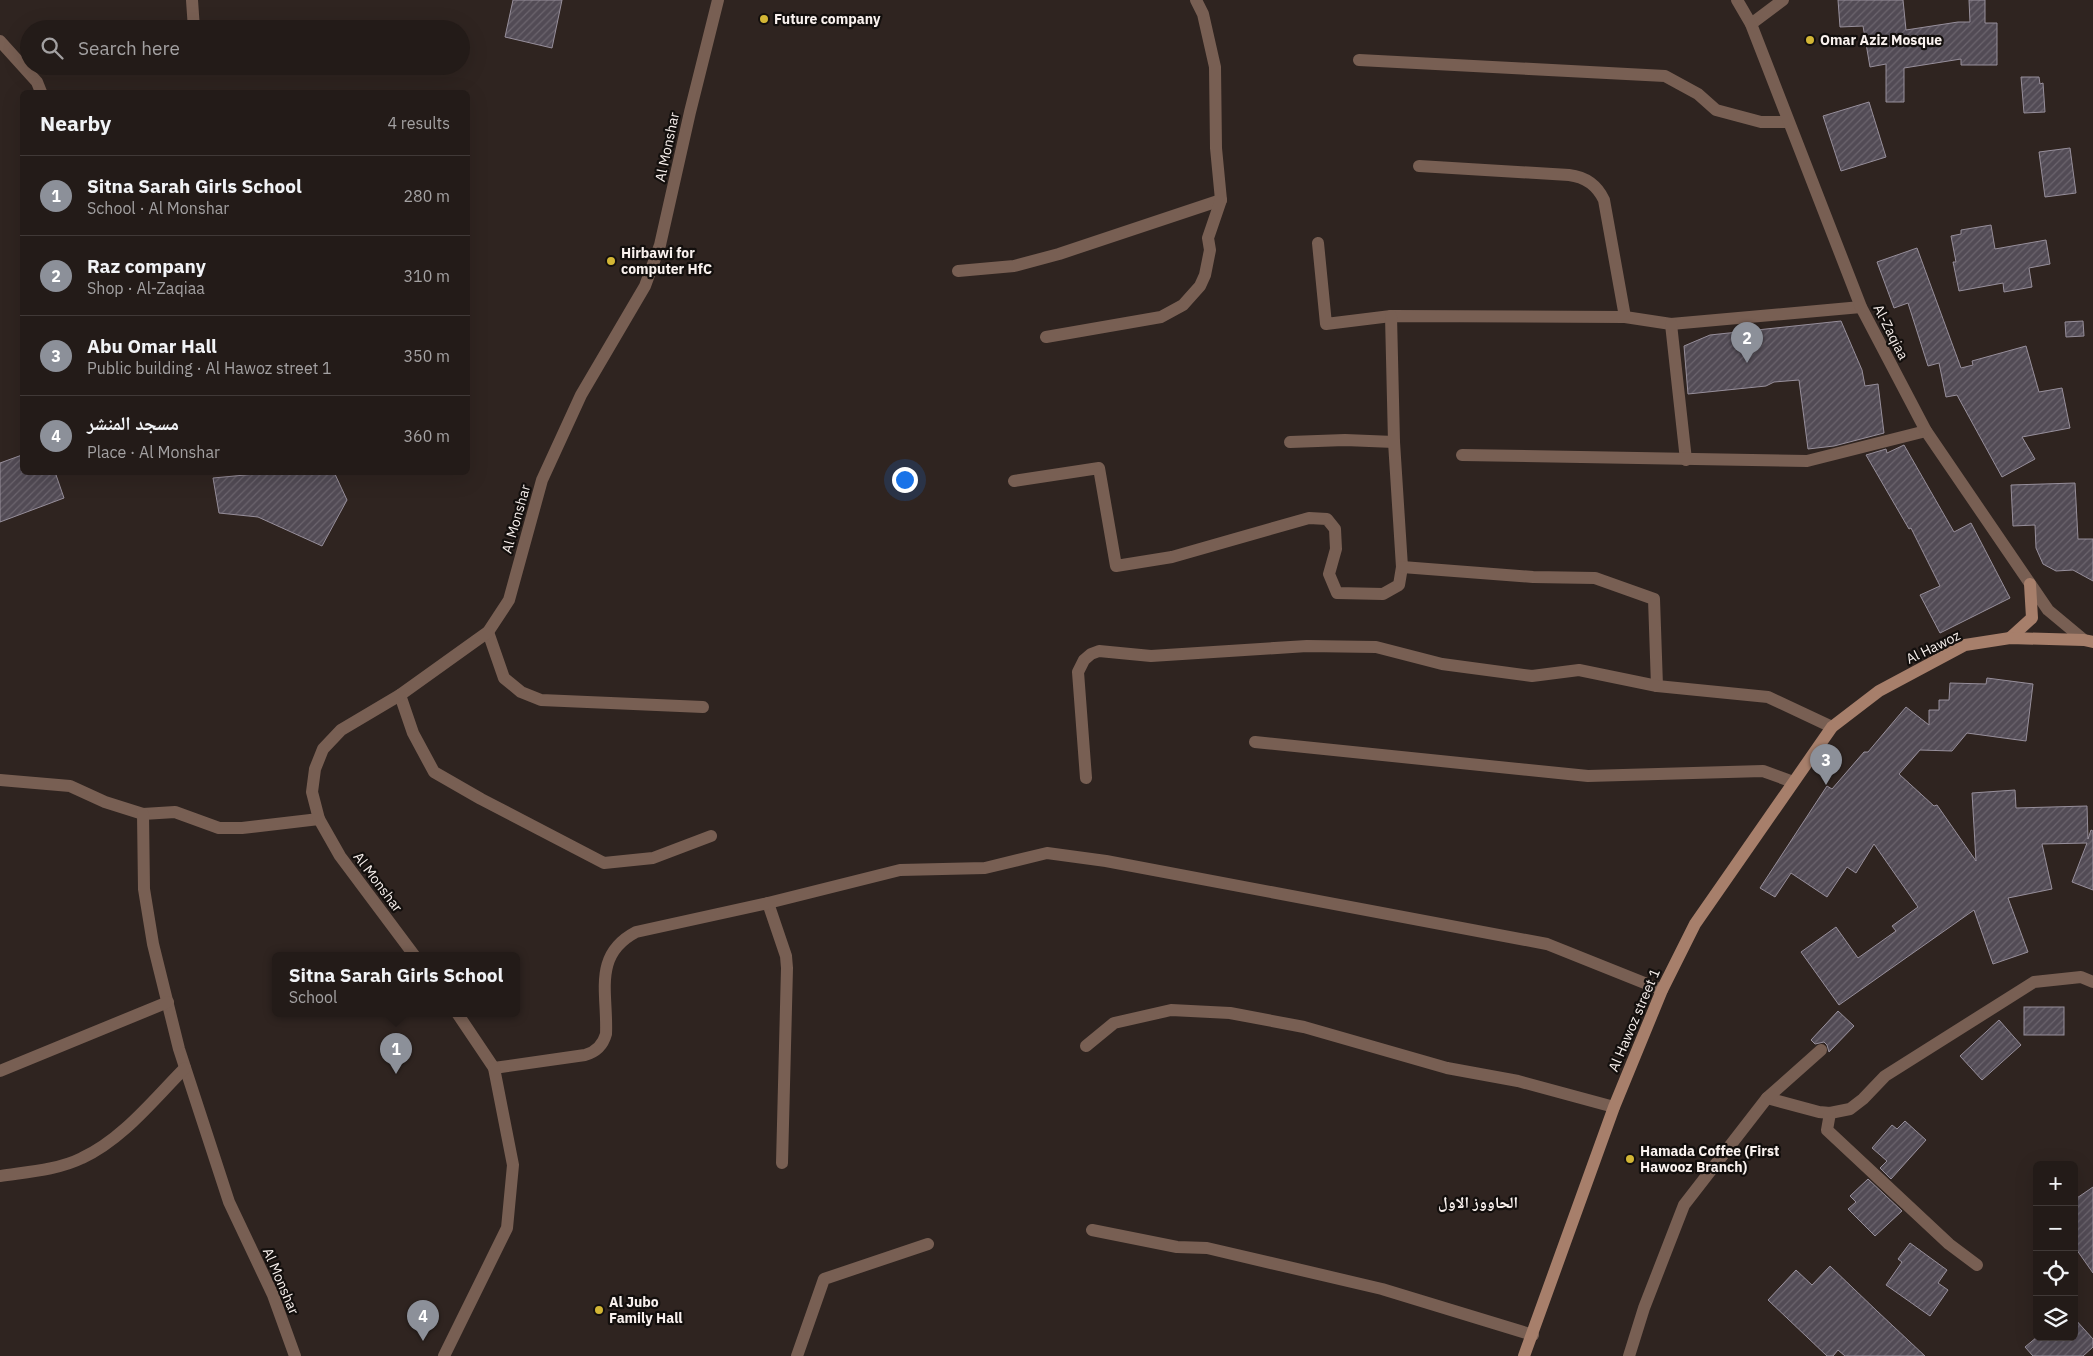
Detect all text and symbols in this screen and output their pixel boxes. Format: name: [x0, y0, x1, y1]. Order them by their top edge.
place label: Future company: [774, 10, 881, 28]
marker: Future company: [758, 13, 770, 25]
search box: [20, 20, 470, 75]
place label: Omar Aziz Mosque: [1820, 31, 1942, 49]
icon: search: [38, 34, 66, 62]
marker: Omar Aziz Mosque: [1804, 34, 1816, 46]
text: Search here: [78, 36, 180, 60]
text: Nearby: [40, 109, 111, 137]
street label: Al Monshar: [651, 111, 683, 183]
text: 4 results: [387, 113, 450, 133]
text: Sitna Sarah Girls School: [87, 174, 302, 198]
text: 1: [51, 186, 61, 206]
text: 280 m: [403, 186, 450, 206]
text: School · Al Monshar: [87, 198, 229, 218]
place label: Hirbawi for computer HfC: [621, 244, 712, 278]
text: Raz company: [87, 254, 206, 278]
marker: Hirbawi for computer HfC: [605, 255, 617, 267]
text: 2: [51, 266, 61, 286]
text: 310 m: [403, 266, 450, 286]
text: Shop · Al-Zaqiaa: [87, 278, 205, 298]
street label: Al-Zaqiaa: [1869, 301, 1913, 363]
pin: 2: [1731, 322, 1763, 363]
text: Abu Omar Hall: [87, 334, 217, 358]
text: 3: [51, 346, 61, 366]
text: 350 m: [403, 346, 450, 366]
text: Public building · Al Hawoz street 1: [87, 358, 332, 378]
text: مسجد المنشر: [87, 411, 179, 435]
text: 4: [51, 426, 61, 446]
text: 360 m: [403, 426, 450, 446]
text: Place · Al Monshar: [87, 442, 220, 462]
your location: [892, 467, 918, 493]
street label: Al Monshar: [498, 483, 534, 555]
street label: Al Hawoz: [1903, 626, 1964, 668]
pin: 3: [1810, 744, 1842, 785]
street label: Al Monshar: [350, 848, 406, 916]
popup: [272, 952, 520, 1017]
text: Sitna Sarah Girls School: [289, 963, 503, 987]
street label: Al Hawoz street 1: [1604, 966, 1664, 1074]
text: School: [289, 987, 337, 1007]
pin: 1: [380, 1033, 412, 1074]
place label: Hamada Coffee (First Hawooz Branch): [1640, 1142, 1779, 1176]
marker: Hamada Coffee (First Hawooz Branch): [1624, 1153, 1636, 1165]
map controls: [2033, 1161, 2078, 1341]
button: +: [2033, 1161, 2078, 1206]
district label: الحاووز الاول: [1438, 1192, 1518, 1212]
button: −: [2033, 1206, 2078, 1251]
street label: Al Monshar: [259, 1245, 303, 1317]
button: locate: [2033, 1251, 2078, 1296]
place label: Al Jubo Family Hall: [609, 1293, 683, 1327]
button: layers: [2033, 1296, 2078, 1341]
pin: 4: [407, 1300, 439, 1341]
marker: Al Jubo Family Hall: [593, 1304, 605, 1316]

